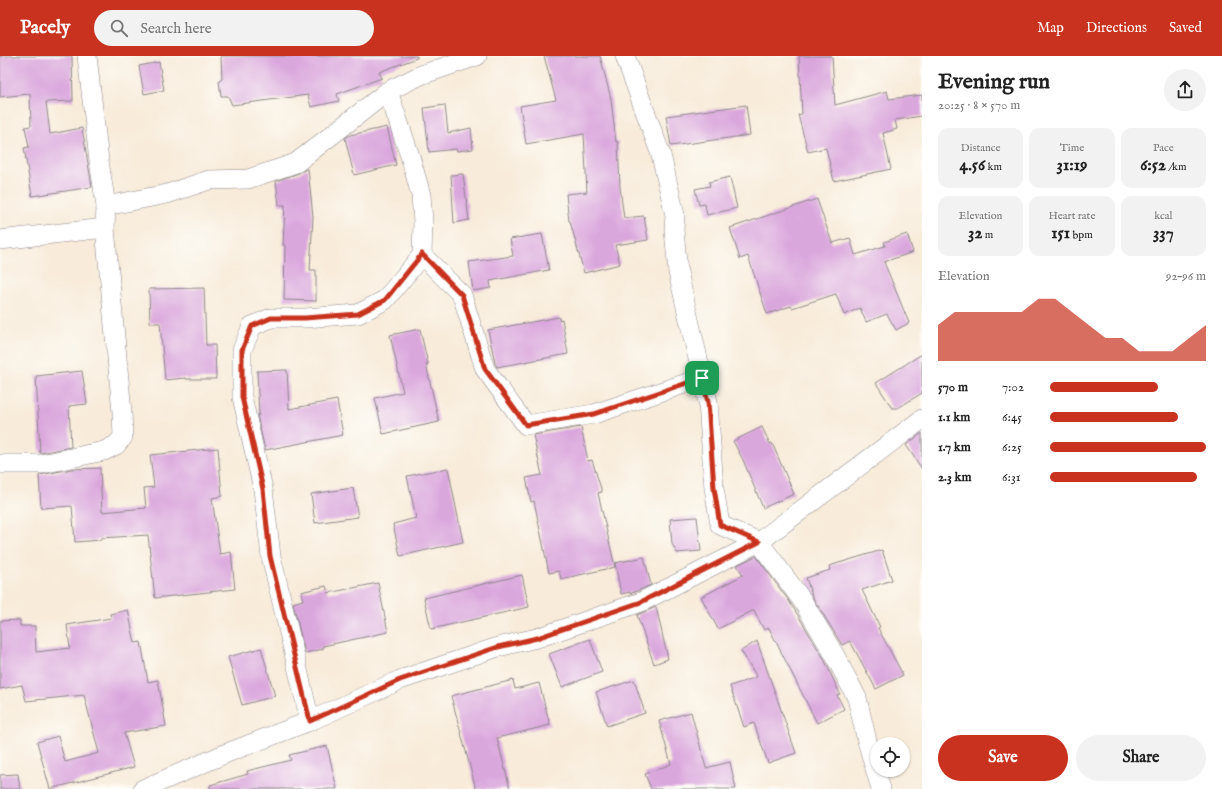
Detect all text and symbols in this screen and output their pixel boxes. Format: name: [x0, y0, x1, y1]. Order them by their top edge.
search box: [94, 10, 374, 46]
text: Pacely: [20, 16, 70, 40]
icon: search: [108, 17, 130, 39]
text: Search here: [140, 19, 212, 38]
text: Map: [1037, 19, 1064, 37]
text: Directions: [1086, 19, 1147, 37]
text: Saved: [1169, 19, 1202, 37]
text: Evening run: [938, 68, 1050, 96]
button: share: [1164, 69, 1206, 111]
text: 20:25 · 8 × 570 m: [938, 97, 1020, 114]
text: Distance: [961, 141, 1001, 155]
text: Time: [1060, 141, 1084, 155]
text: Pace: [1153, 141, 1174, 155]
text: 4.56: [959, 155, 985, 176]
text: 31:19: [1057, 155, 1087, 176]
text: 6:52: [1140, 155, 1166, 176]
text: km: [985, 160, 1002, 174]
text: /km: [1166, 160, 1186, 174]
text: Elevation: [959, 209, 1002, 223]
text: Heart rate: [1049, 209, 1095, 223]
text: kcal: [1154, 209, 1173, 223]
text: 32: [968, 223, 982, 244]
text: 151: [1051, 223, 1070, 244]
text: 337: [1153, 223, 1174, 244]
text: m: [982, 228, 993, 242]
text: bpm: [1070, 228, 1093, 242]
text: Elevation: [938, 268, 990, 285]
text: 92–96 m: [1166, 268, 1206, 285]
pin: [685, 361, 719, 395]
icon: arrive: [691, 367, 713, 389]
text: 570 m: [938, 379, 968, 396]
text: 7:02: [1002, 379, 1024, 396]
text: 1.1 km: [938, 409, 970, 426]
text: 6:45: [1002, 409, 1022, 426]
text: 1.7 km: [938, 439, 971, 456]
text: 6:25: [1002, 439, 1022, 456]
text: 2.3 km: [938, 469, 972, 486]
text: 6:31: [1002, 469, 1021, 486]
button: Save: [938, 735, 1068, 781]
button: Share: [1076, 735, 1206, 781]
map controls: [870, 737, 910, 777]
button: locate: [870, 737, 910, 777]

